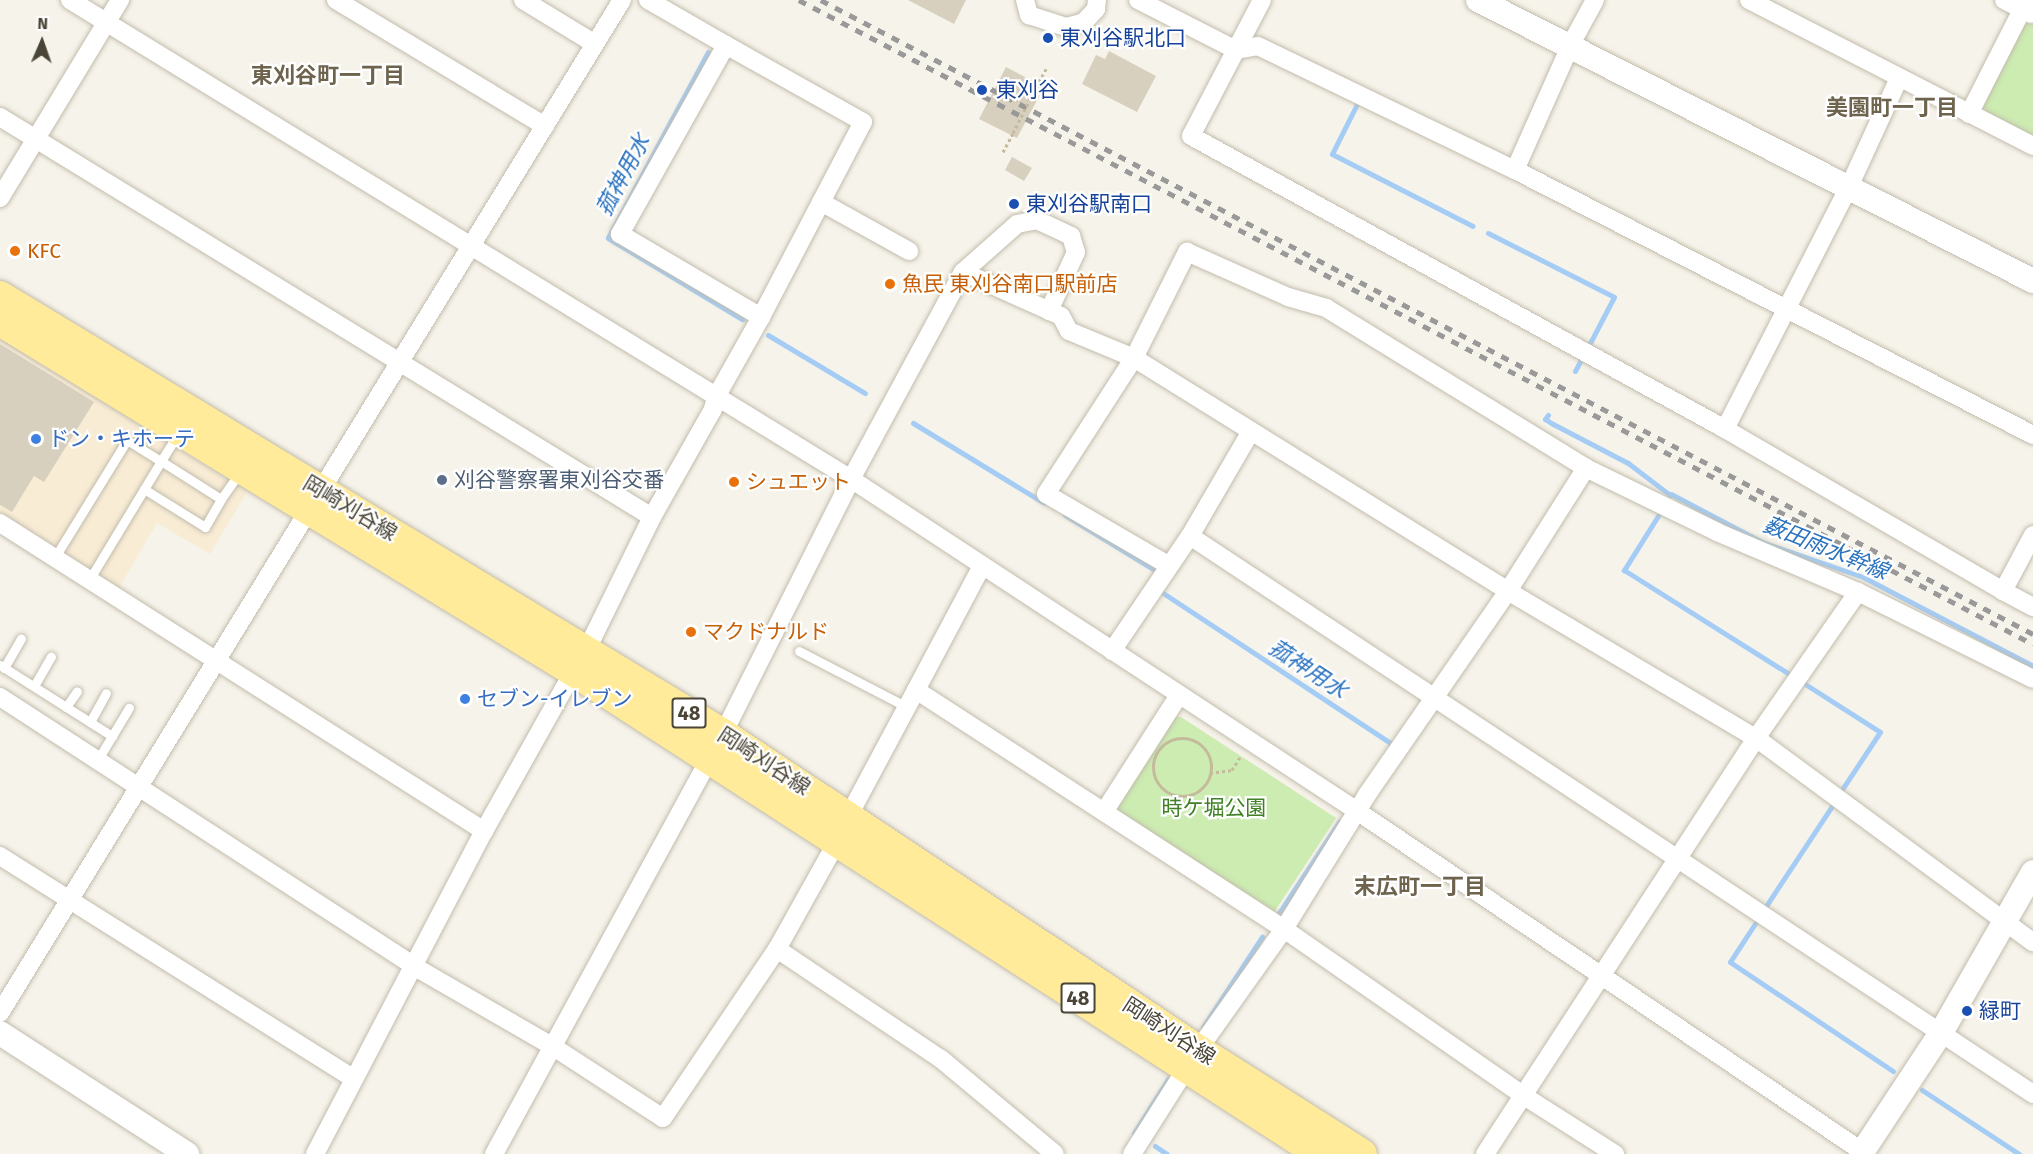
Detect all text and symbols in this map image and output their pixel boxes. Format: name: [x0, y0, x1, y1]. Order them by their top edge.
north arrow: [12, 12, 72, 72]
text: N: [37, 14, 48, 33]
place label: 東刈谷駅北口: [1060, 25, 1186, 51]
marker: 東刈谷駅北口: [1041, 31, 1055, 45]
district label: 東刈谷町一丁目: [251, 63, 405, 89]
place label: 東刈谷: [996, 77, 1059, 103]
marker: 東刈谷: [973, 81, 991, 99]
district label: 美園町一丁目: [1826, 95, 1958, 121]
water label: 菰神用水: [591, 130, 655, 220]
place label: 東刈谷駅南口: [1026, 191, 1152, 217]
marker: 東刈谷駅南口: [1007, 197, 1021, 211]
place label: KFC: [27, 238, 61, 264]
marker: KFC: [8, 244, 22, 258]
place label: 魚民 東刈谷南口駅前店: [902, 271, 1118, 297]
marker: 魚民 東刈谷南口駅前店: [883, 277, 897, 291]
place label: ドン・キホーテ: [48, 426, 195, 452]
marker: ドン・キホーテ: [29, 432, 43, 446]
place label: 刈谷警察署東刈谷交番: [454, 467, 664, 493]
place label: シュエット: [746, 469, 851, 495]
street label: 岡崎刈谷線: [299, 470, 401, 546]
marker: 刈谷警察署東刈谷交番: [435, 473, 449, 487]
marker: シュエット: [727, 475, 741, 489]
water label: 薮田雨水幹線: [1760, 511, 1892, 585]
place label: マクドナルド: [703, 619, 829, 645]
marker: マクドナルド: [684, 625, 698, 639]
water label: 菰神用水: [1264, 634, 1352, 704]
place label: セブン-イレブン: [477, 686, 632, 712]
marker: セブン-イレブン: [458, 692, 472, 706]
road number: 48: [671, 696, 707, 730]
street label: 岡崎刈谷線: [713, 722, 815, 800]
park label: 時ケ堀公園: [1162, 795, 1266, 821]
district label: 末広町一丁目: [1354, 874, 1486, 900]
road number: 48: [1060, 981, 1096, 1015]
street label: 岡崎刈谷線: [1118, 992, 1220, 1070]
place label: 緑町: [1979, 998, 2021, 1024]
marker: 緑町: [1960, 1004, 1974, 1018]

